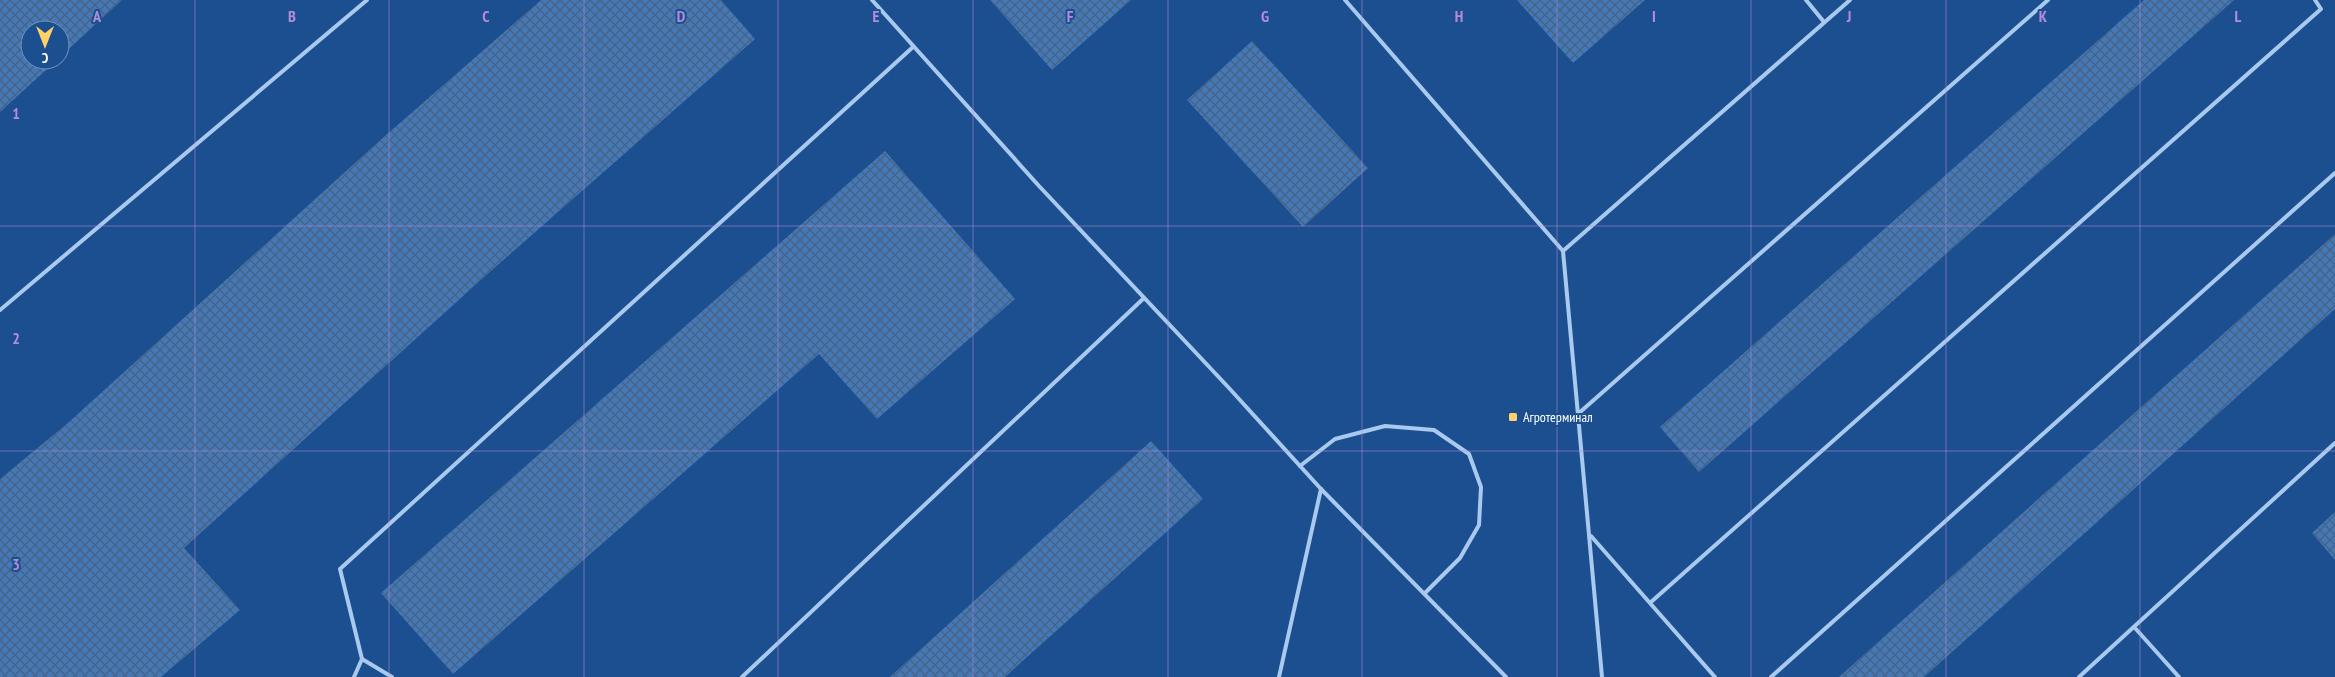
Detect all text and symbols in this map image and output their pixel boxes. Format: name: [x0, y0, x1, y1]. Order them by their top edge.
text: A: [92, 6, 102, 26]
text: B: [288, 6, 296, 26]
text: C: [482, 6, 490, 26]
text: D: [677, 6, 686, 26]
text: E: [873, 6, 880, 26]
text: F: [1067, 6, 1074, 26]
text: G: [1261, 6, 1269, 26]
text: H: [1455, 6, 1463, 26]
text: I: [1652, 6, 1656, 26]
text: J: [1846, 6, 1851, 26]
text: K: [2039, 6, 2048, 26]
text: L: [2235, 6, 2242, 26]
north arrow: [20, 20, 70, 70]
text: С: [41, 49, 48, 67]
text: 1: [12, 103, 20, 123]
text: 2: [12, 328, 20, 348]
place label: Агротерминал: [1523, 408, 1593, 426]
marker: Агротерминал: [1507, 411, 1519, 423]
text: 3: [12, 554, 20, 574]

